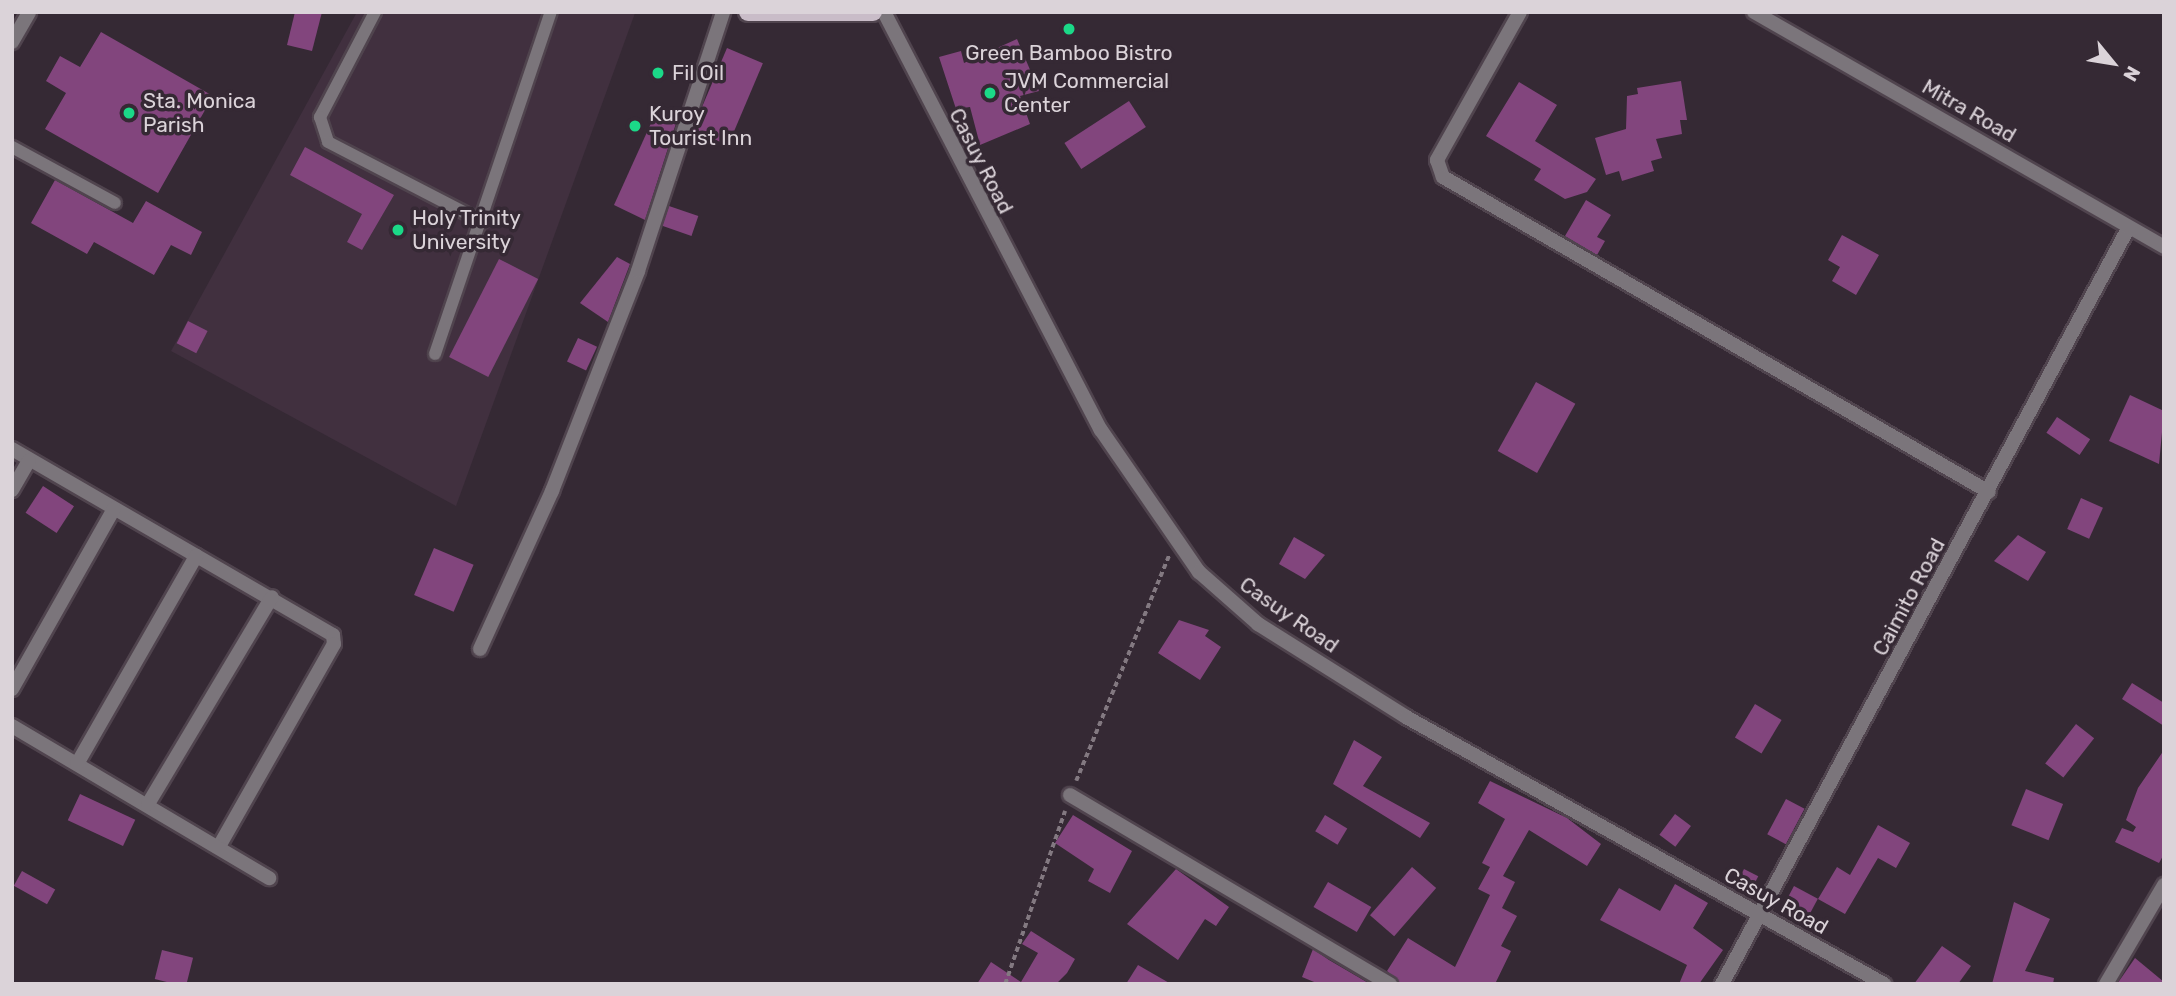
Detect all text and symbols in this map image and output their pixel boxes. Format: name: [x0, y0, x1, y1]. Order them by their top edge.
marker: Green Bamboo Bistro: [1061, 21, 1077, 37]
north arrow: [2078, 28, 2148, 98]
place label: Green Bamboo Bistro: [965, 40, 1173, 66]
place label: Fil Oil: [672, 60, 724, 86]
text: N: [2118, 62, 2145, 85]
marker: Fil Oil: [650, 65, 666, 81]
place label: JVM Commercial Center: [1004, 68, 1169, 118]
street label: Mitra Road: [1918, 74, 2020, 148]
marker: JVM Commercial Center: [982, 85, 998, 101]
place label: Sta. Monica Parish: [143, 88, 256, 138]
place label: Kuroy Tourist Inn: [649, 101, 752, 151]
street label: Casuy Road: [944, 104, 1018, 218]
marker: Sta. Monica Parish: [121, 105, 137, 121]
marker: Kuroy Tourist Inn: [627, 118, 643, 134]
place label: Holy Trinity University: [412, 205, 522, 255]
marker: Holy Trinity University: [390, 222, 406, 238]
street label: Caimito Road: [1867, 534, 1951, 660]
street label: Casuy Road: [1234, 572, 1344, 658]
street label: Casuy Road: [1719, 862, 1833, 940]

